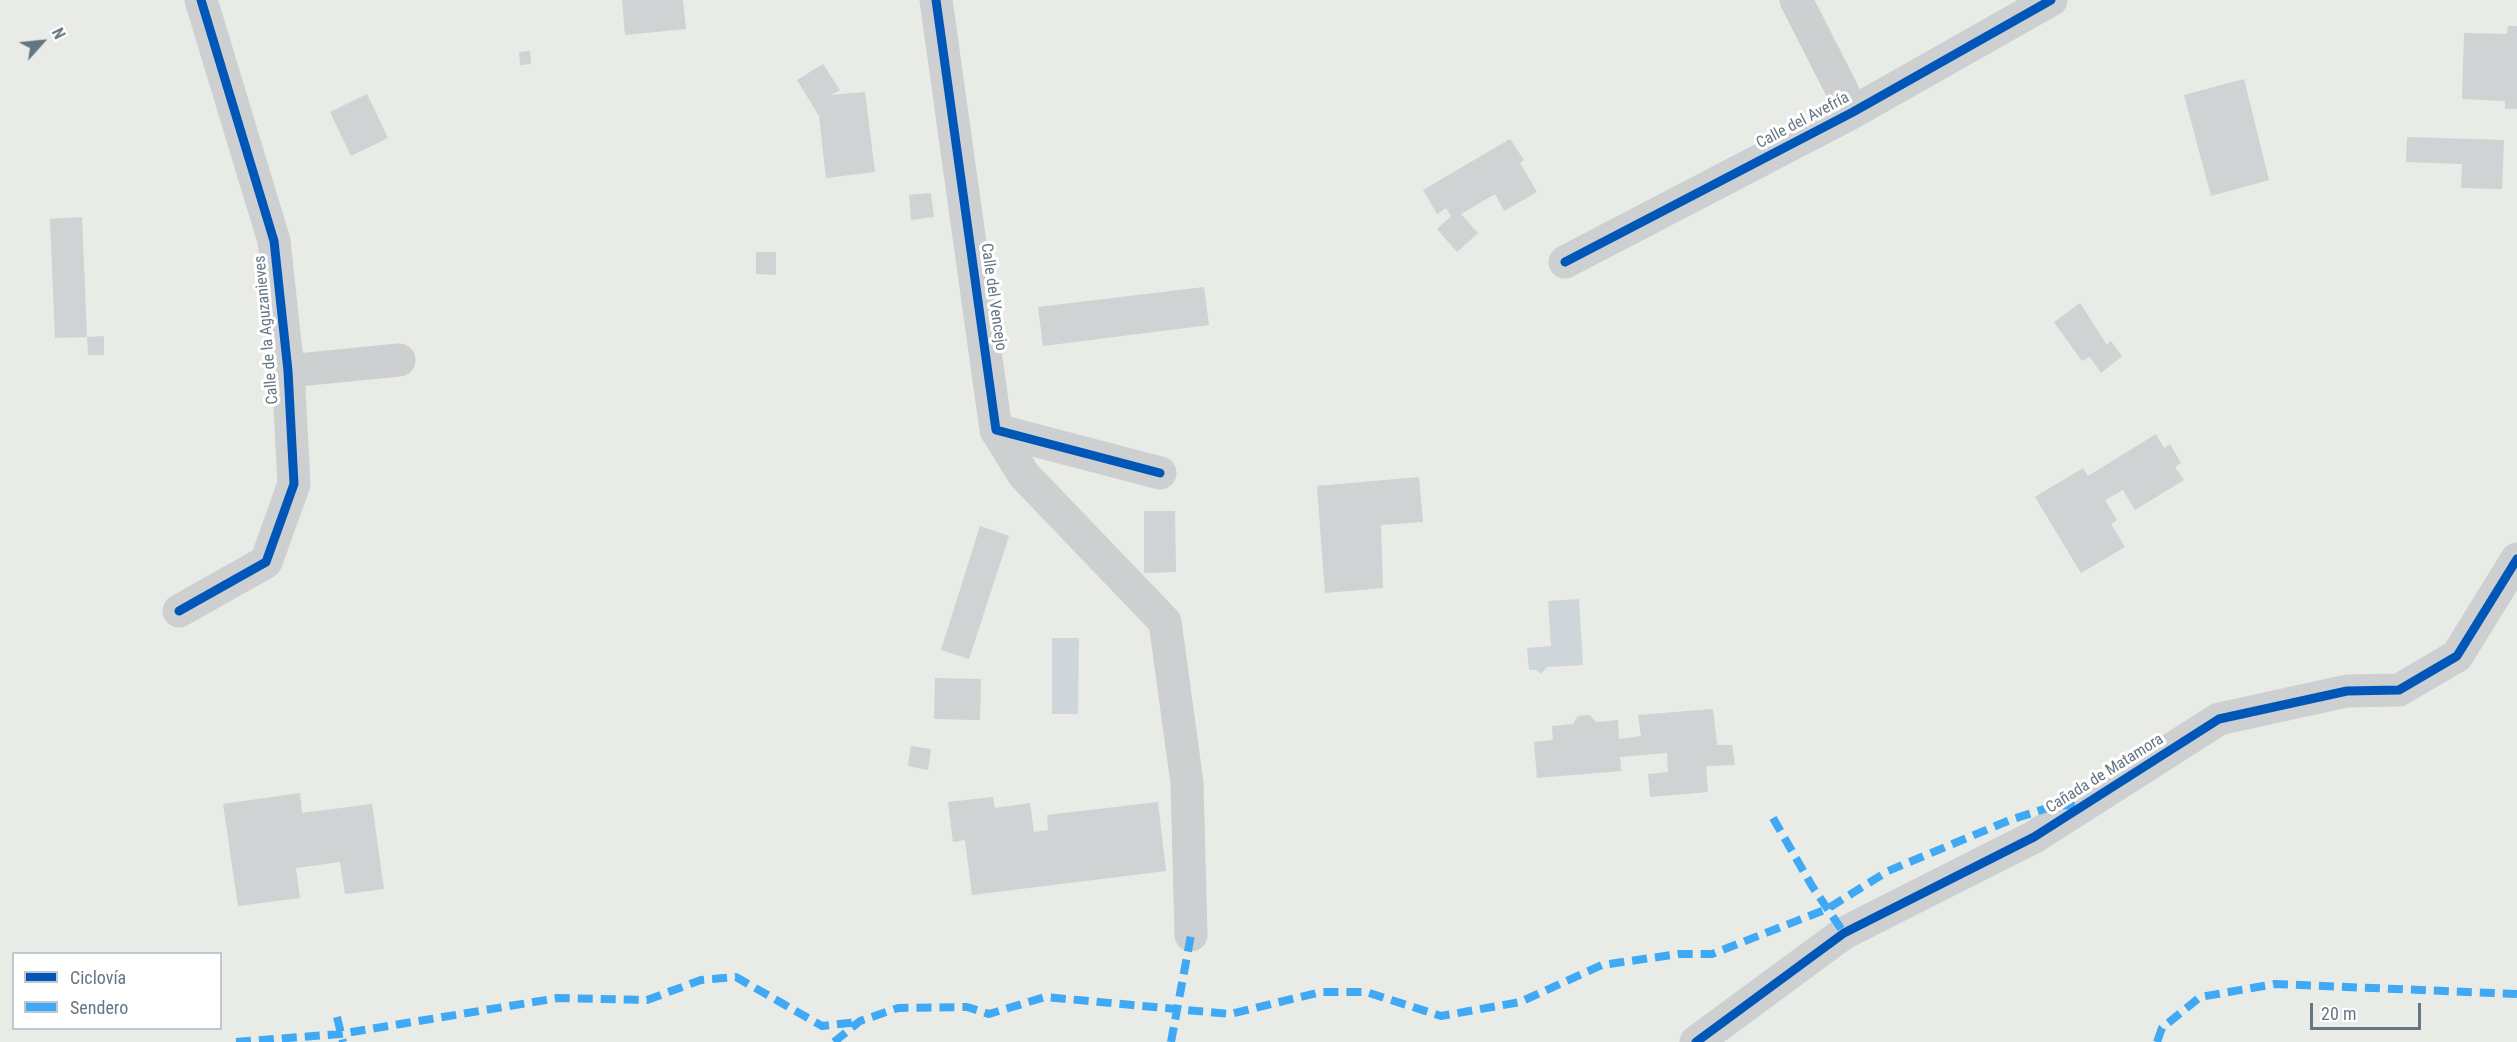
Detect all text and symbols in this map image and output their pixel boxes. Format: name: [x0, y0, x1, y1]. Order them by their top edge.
north arrow: [12, 12, 72, 72]
text: N: [48, 25, 69, 42]
street label: Calle del Avefría: [1753, 88, 1853, 154]
street label: Calle del Vencejo: [976, 242, 1010, 352]
street label: Calle de la Aguzanieves: [251, 255, 283, 405]
street label: Cañada de Matamora: [2043, 730, 2167, 818]
legend: [12, 952, 222, 1030]
text: Ciclovía: [70, 967, 126, 988]
scale bar: [2313, 991, 2424, 1029]
text: Sendero: [70, 997, 128, 1018]
text: 20 m: [2321, 1003, 2356, 1024]

